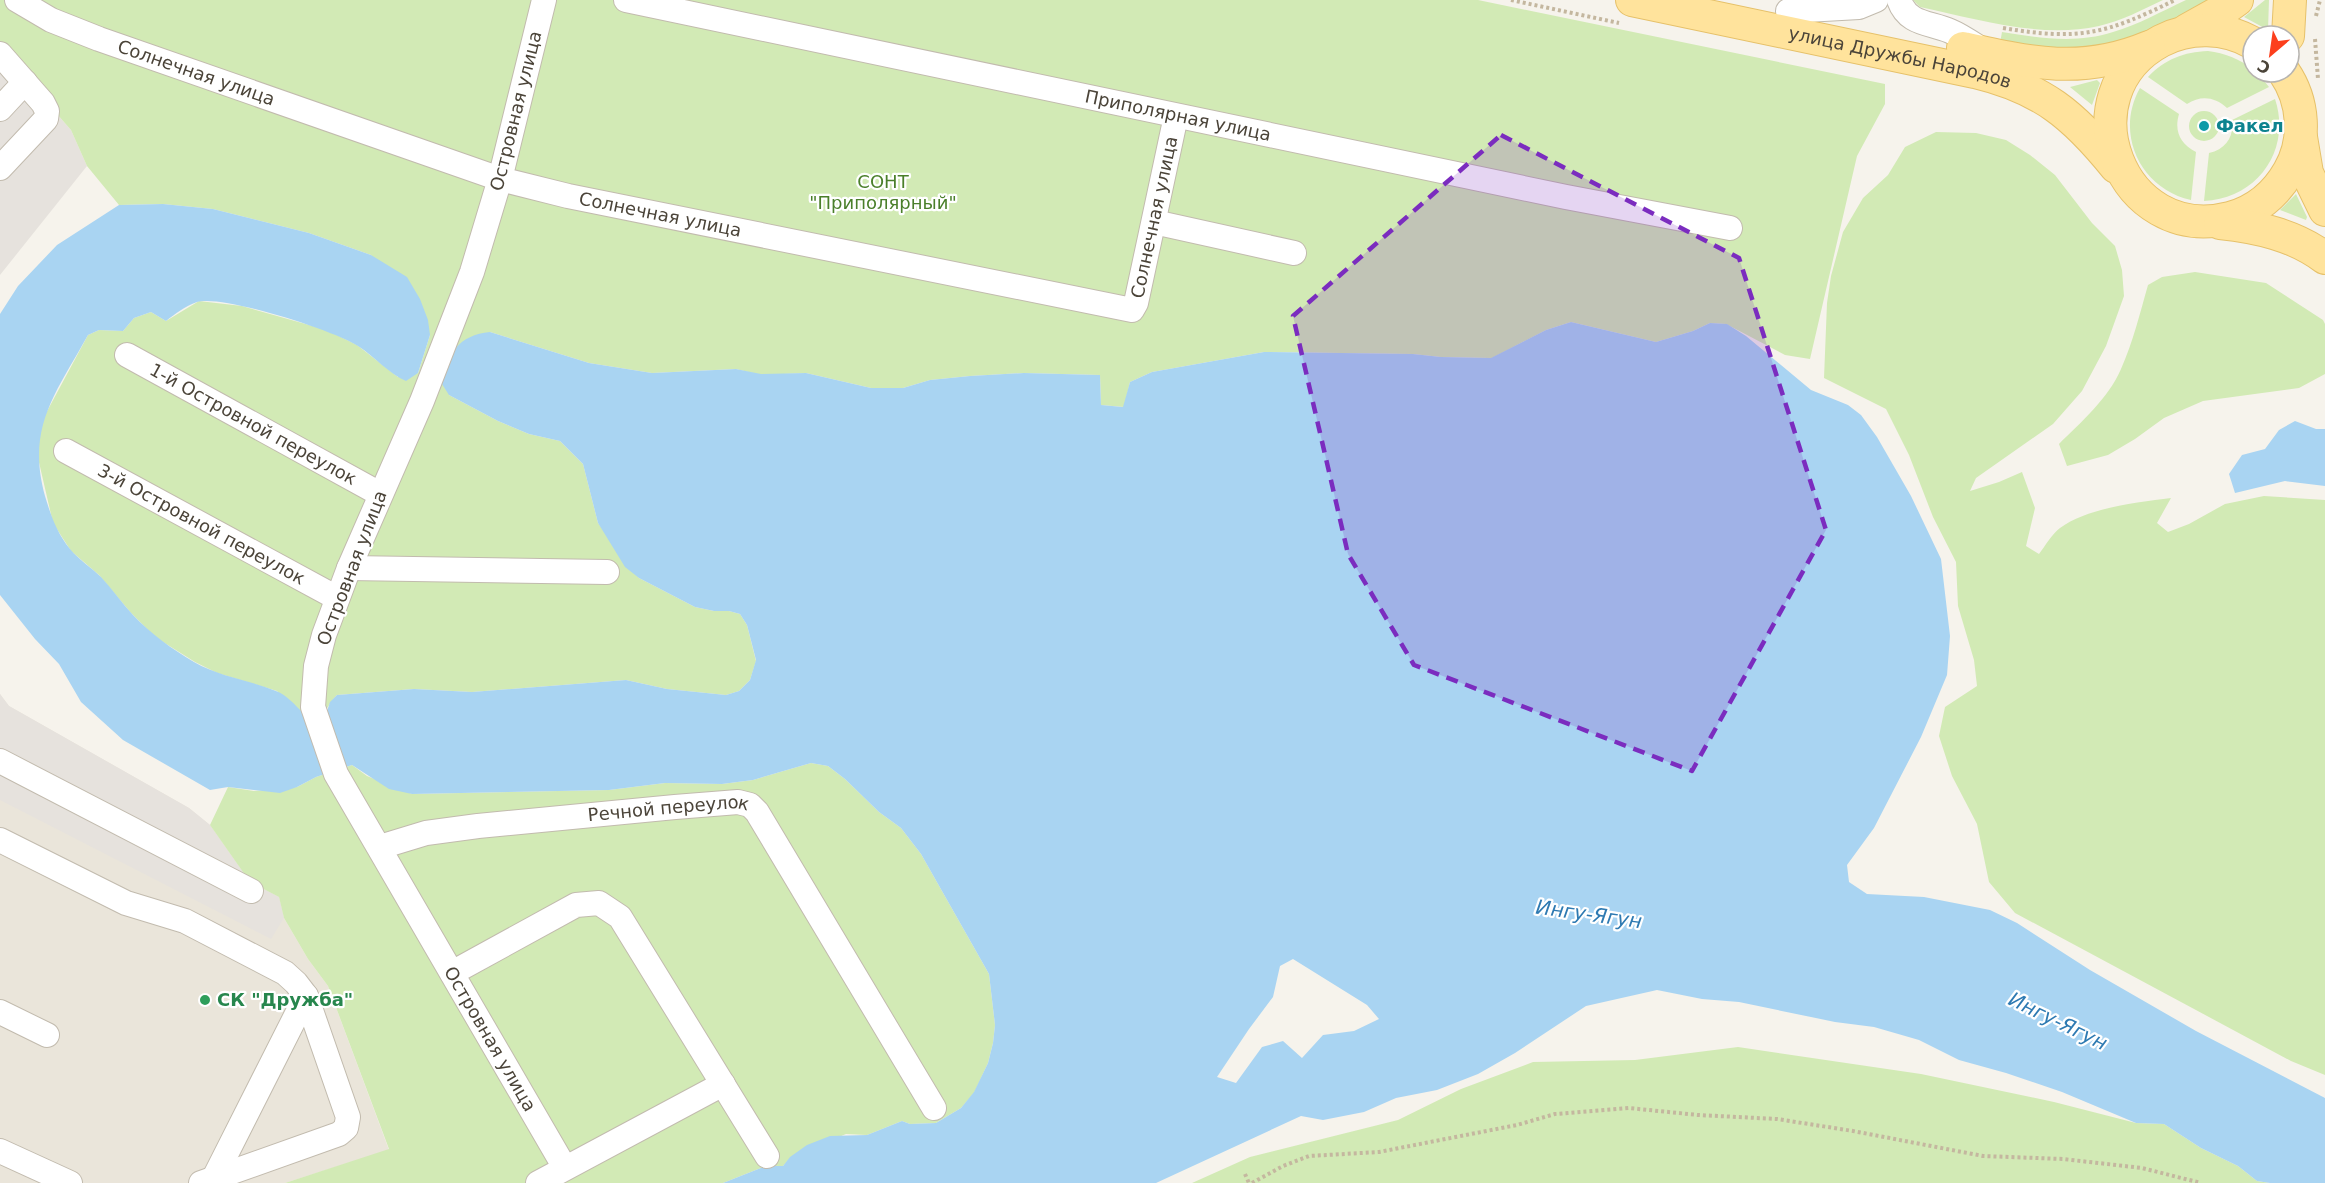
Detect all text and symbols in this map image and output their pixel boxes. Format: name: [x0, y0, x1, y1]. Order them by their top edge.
street label: улица Дружбы Народов: [1787, 22, 2015, 92]
north arrow: [2241, 24, 2301, 84]
street label: Островная улица: [485, 29, 546, 193]
street label: Солнечная улица: [115, 35, 278, 110]
text: С: [2254, 56, 2274, 78]
street label: Приполярная улица: [1083, 85, 1273, 145]
place label: Факел: [2216, 115, 2284, 136]
marker: Факел: [2197, 119, 2211, 133]
street label: Солнечная улица: [1126, 134, 1181, 300]
park label: СОНТ "Приполярный": [809, 171, 957, 213]
street label: Солнечная улица: [577, 188, 743, 241]
street label: 1-й Островной переулок: [146, 359, 361, 489]
street label: 3-й Островной переулок: [94, 459, 309, 589]
street label: Островная улица: [312, 487, 391, 648]
street label: Речной переулок: [587, 791, 752, 825]
water label: Ингу-Ягун: [1534, 895, 1644, 933]
street label: Островная улица: [440, 962, 541, 1115]
water label: Ингу-Ягун: [2005, 987, 2111, 1055]
place label: СК "Дружба": [217, 989, 353, 1010]
marker: СК "Дружба": [198, 993, 212, 1007]

